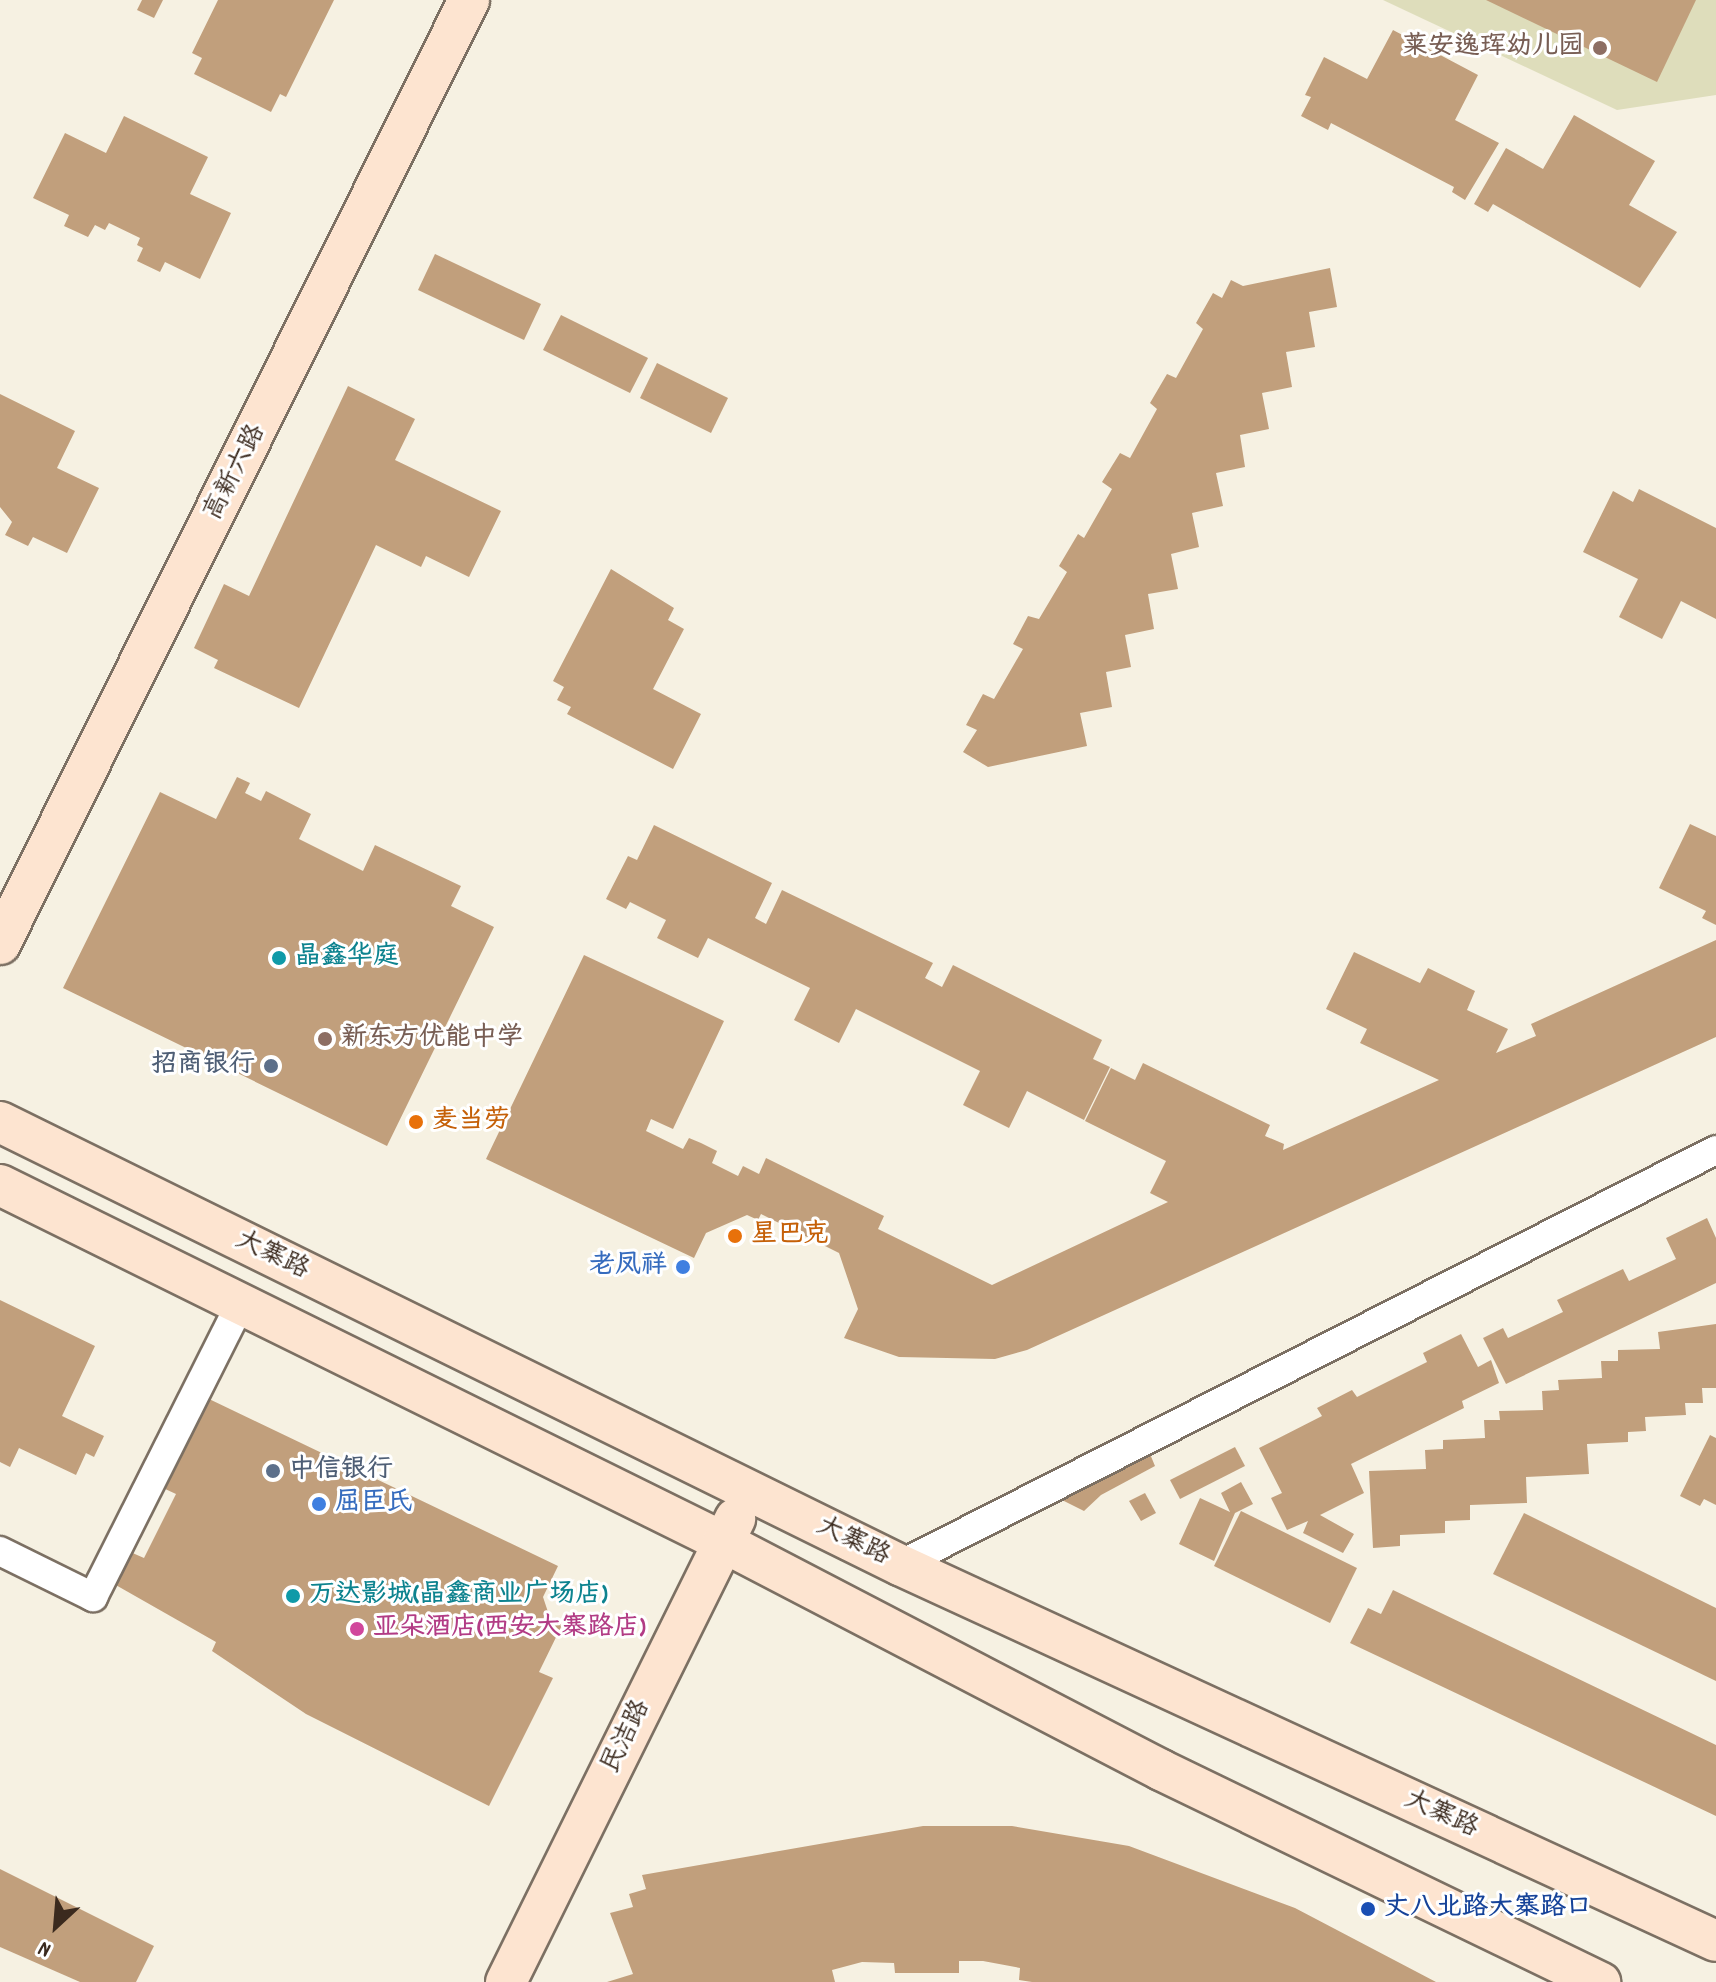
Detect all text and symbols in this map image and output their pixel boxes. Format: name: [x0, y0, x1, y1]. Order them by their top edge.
place label: 莱安逸珲幼儿园: [1402, 32, 1584, 64]
marker: 莱安逸珲幼儿园: [1591, 39, 1609, 57]
street label: 高新六路: [198, 420, 274, 526]
place label: 晶鑫华庭: [295, 942, 399, 974]
marker: 晶鑫华庭: [270, 949, 288, 967]
place label: 新东方优能中学: [341, 1023, 523, 1055]
marker: 新东方优能中学: [316, 1030, 334, 1048]
place label: 招商银行: [151, 1050, 255, 1082]
marker: 招商银行: [262, 1057, 280, 1075]
place label: 麦当劳: [432, 1106, 510, 1138]
marker: 麦当劳: [407, 1113, 425, 1131]
place label: 星巴克: [751, 1220, 829, 1252]
street label: 大寨路: [230, 1225, 314, 1287]
marker: 星巴克: [726, 1227, 744, 1245]
place label: 老凤祥: [589, 1251, 667, 1283]
marker: 老凤祥: [674, 1258, 692, 1276]
place label: 中信银行: [289, 1455, 393, 1487]
marker: 中信银行: [264, 1462, 282, 1480]
place label: 屈臣氏: [335, 1488, 413, 1520]
marker: 屈臣氏: [310, 1495, 328, 1513]
street label: 大寨路: [811, 1511, 895, 1573]
place label: 万达影城(晶鑫商业广场店): [309, 1580, 608, 1612]
marker: 万达影城(晶鑫商业广场店): [284, 1587, 302, 1605]
place label: 亚朵酒店(西安大寨路店): [373, 1613, 646, 1645]
marker: 亚朵酒店(西安大寨路店): [348, 1620, 366, 1638]
street label: 民洁路: [596, 1695, 658, 1779]
street label: 大寨路: [1399, 1784, 1483, 1846]
north arrow: [16, 1886, 96, 1966]
place label: 丈八北路大寨路口: [1384, 1893, 1592, 1925]
marker: 丈八北路大寨路口: [1359, 1900, 1377, 1918]
text: N: [34, 1932, 57, 1964]

